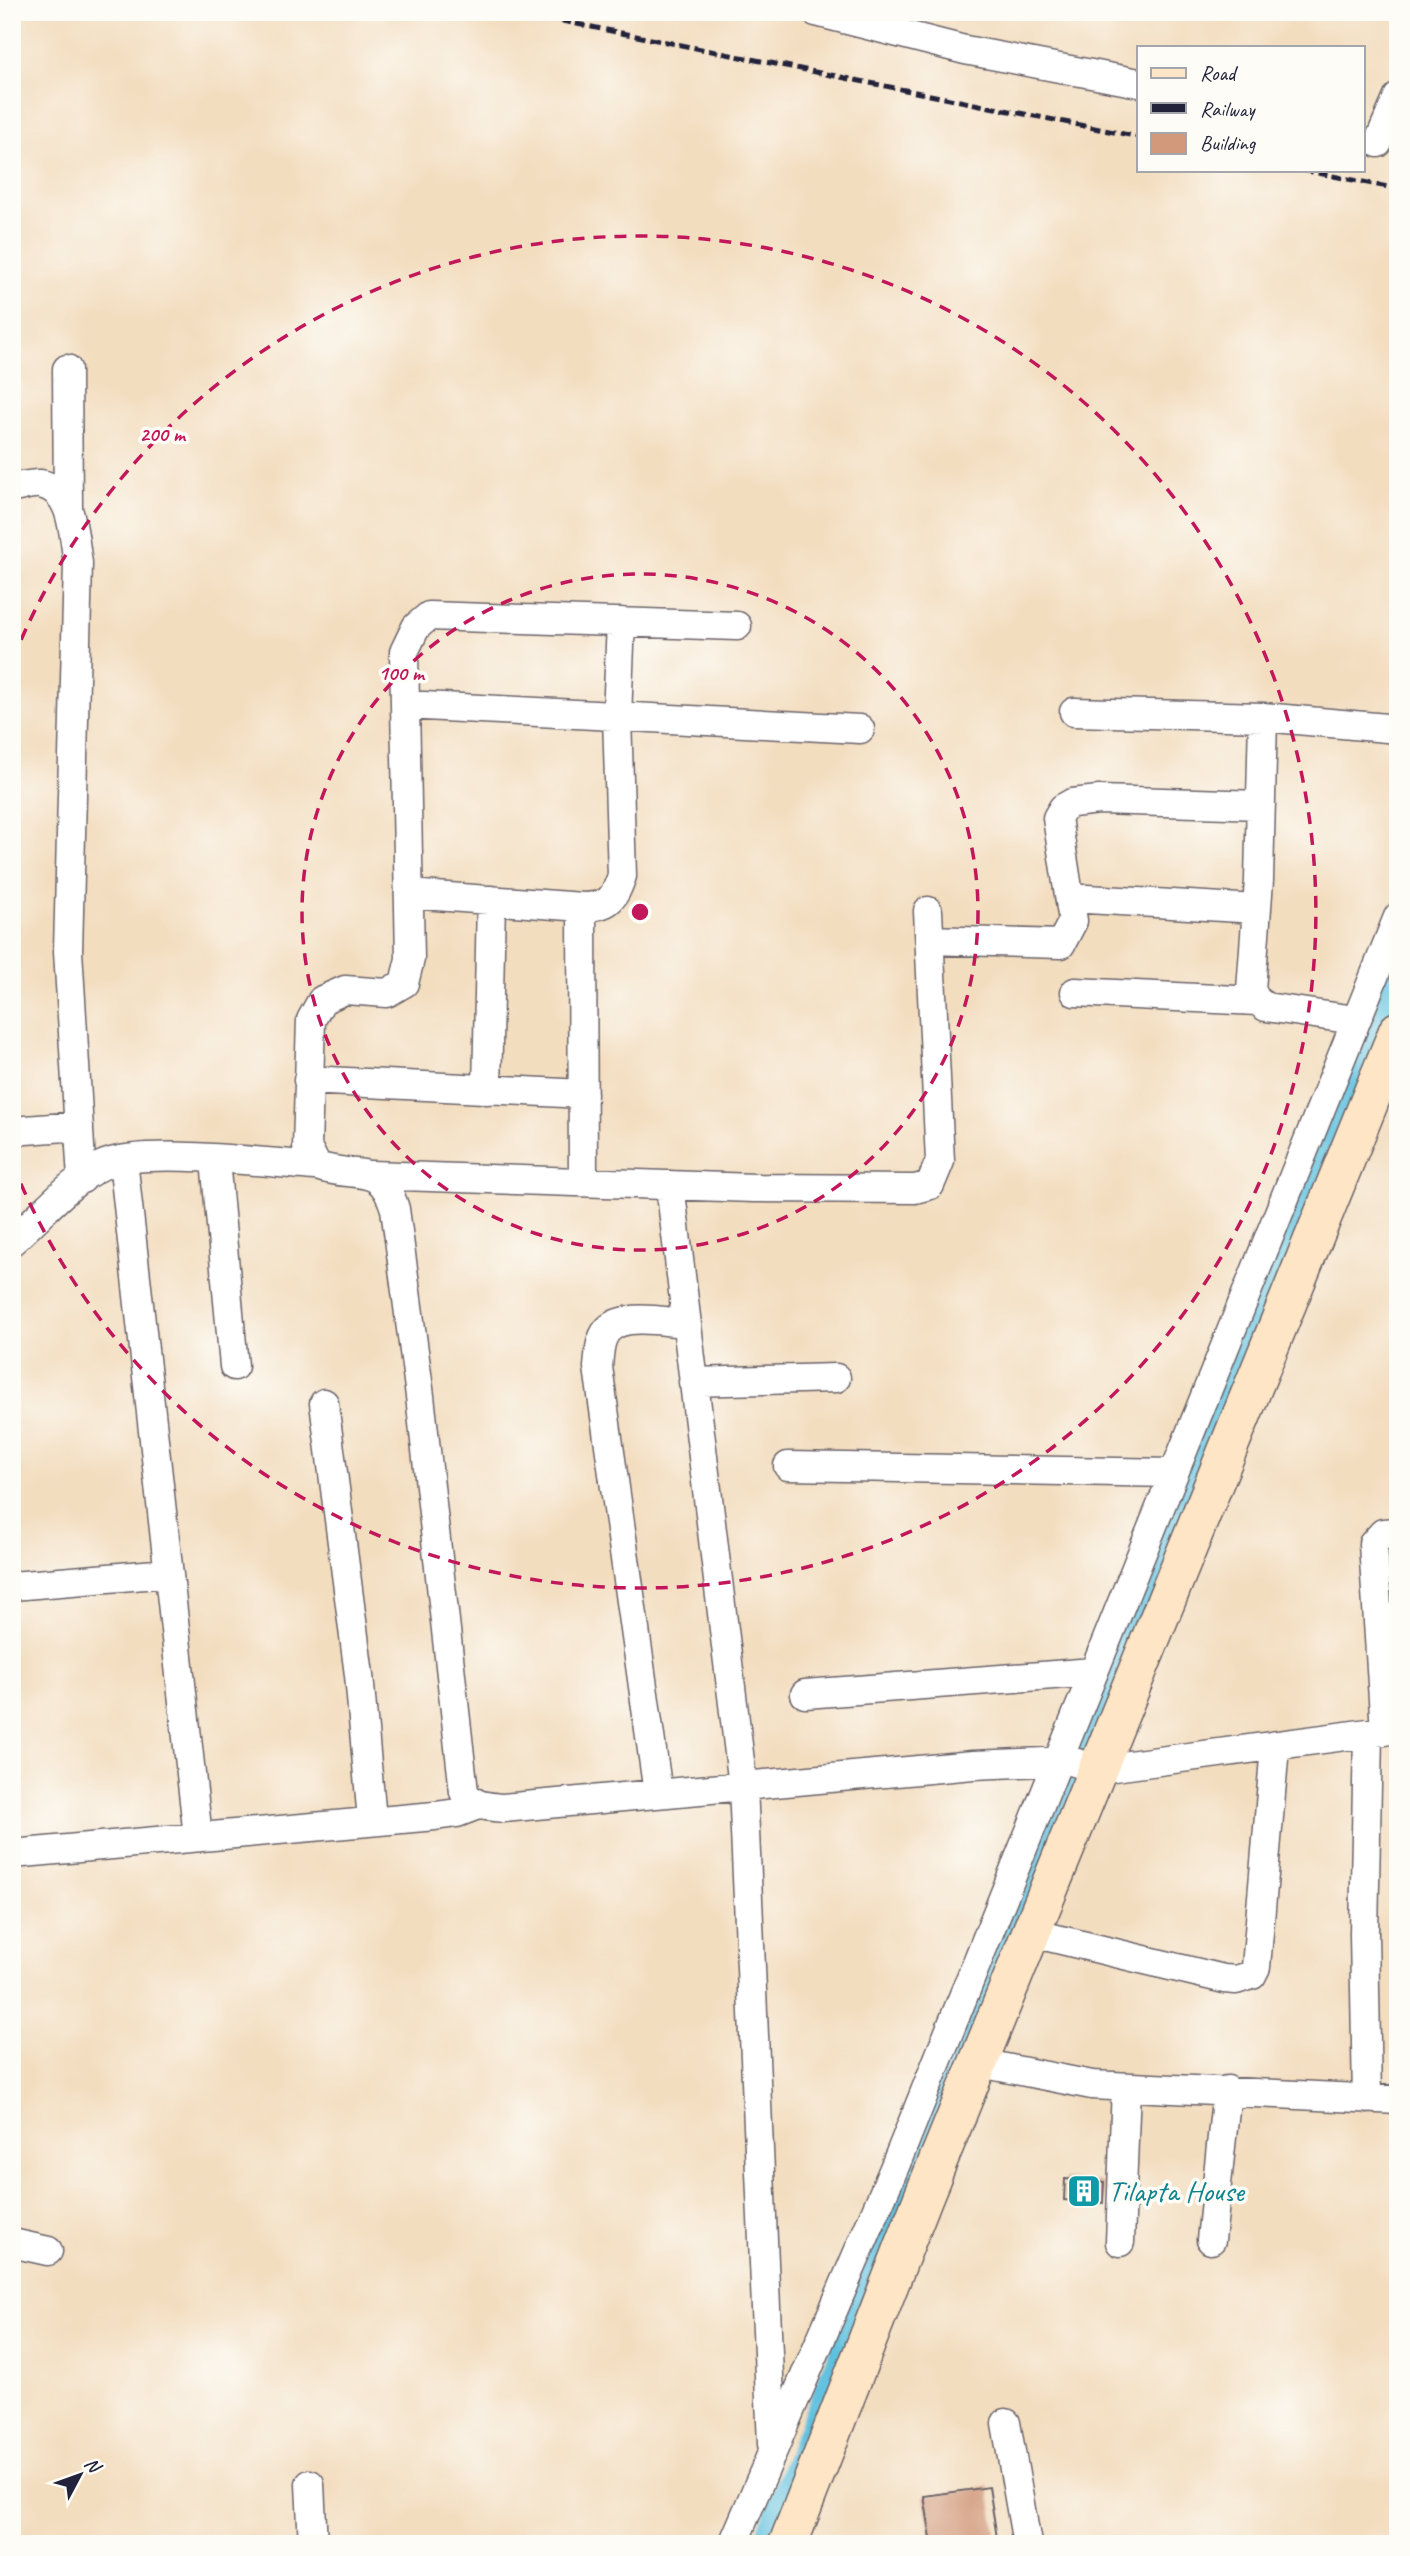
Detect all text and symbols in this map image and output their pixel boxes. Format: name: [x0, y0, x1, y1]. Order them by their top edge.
legend: [1137, 46, 1364, 172]
text: Road: [1200, 60, 1239, 86]
text: Railway: [1200, 96, 1256, 122]
text: Building: [1200, 130, 1257, 156]
text: 200 m: [139, 421, 187, 447]
text: 100 m: [378, 660, 426, 686]
centre of rings: [628, 900, 652, 924]
building icon: Tilapta House: [1065, 2172, 1103, 2210]
place label: Tilapta House: [1108, 2172, 1246, 2210]
north arrow: [46, 2440, 116, 2510]
text: N: [79, 2452, 107, 2479]

